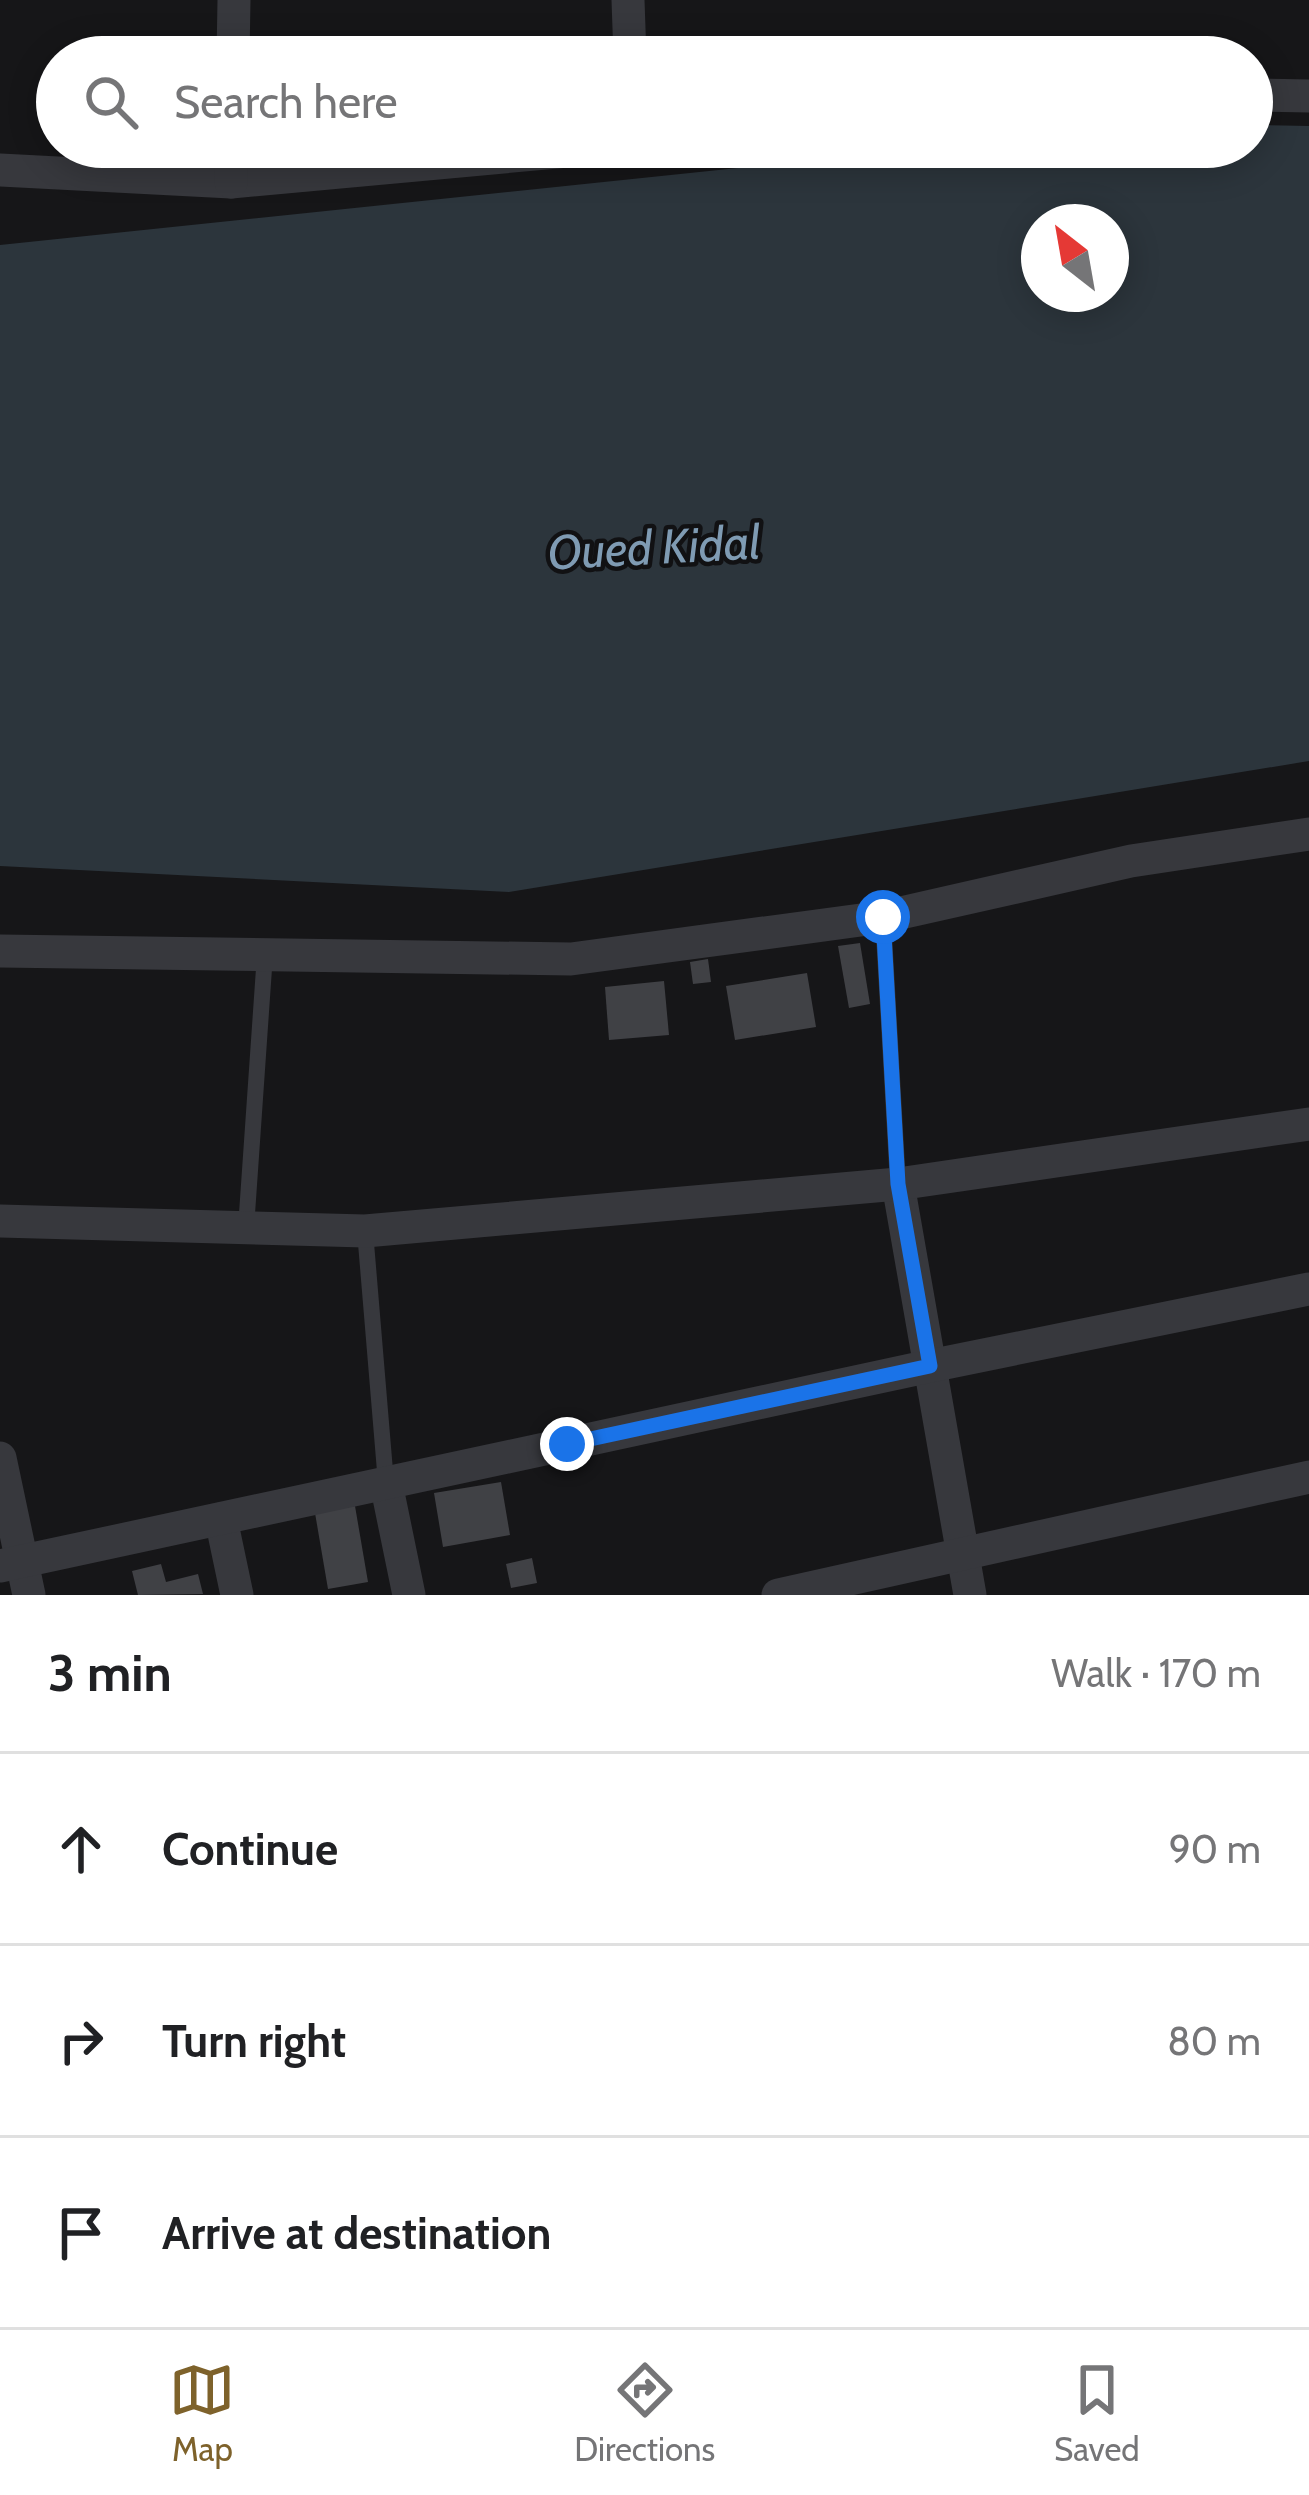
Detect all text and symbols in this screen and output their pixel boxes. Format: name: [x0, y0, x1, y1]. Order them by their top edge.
search box: [36, 36, 1273, 168]
icon: search: [78, 69, 144, 135]
text: Search here: [174, 75, 398, 129]
north arrow: [1021, 204, 1129, 312]
water label: Oued Kidal: [546, 512, 763, 582]
route start: [856, 890, 910, 944]
route end: [540, 1417, 594, 1471]
text: 3 min: [48, 1642, 172, 1704]
text: Walk · 170 m: [1051, 1649, 1261, 1697]
icon: ahead: [48, 1816, 114, 1882]
text: Continue: [162, 1822, 338, 1876]
text: 90 m: [1169, 1825, 1261, 1873]
icon: right: [48, 2008, 114, 2074]
text: Turn right: [162, 2014, 346, 2068]
text: 80 m: [1167, 2017, 1261, 2065]
icon: arrive: [48, 2200, 114, 2266]
text: Arrive at destination: [162, 2206, 551, 2260]
tab: Map: [169, 2357, 235, 2469]
tab: Directions: [574, 2357, 715, 2469]
tab: Saved: [1054, 2357, 1140, 2469]

